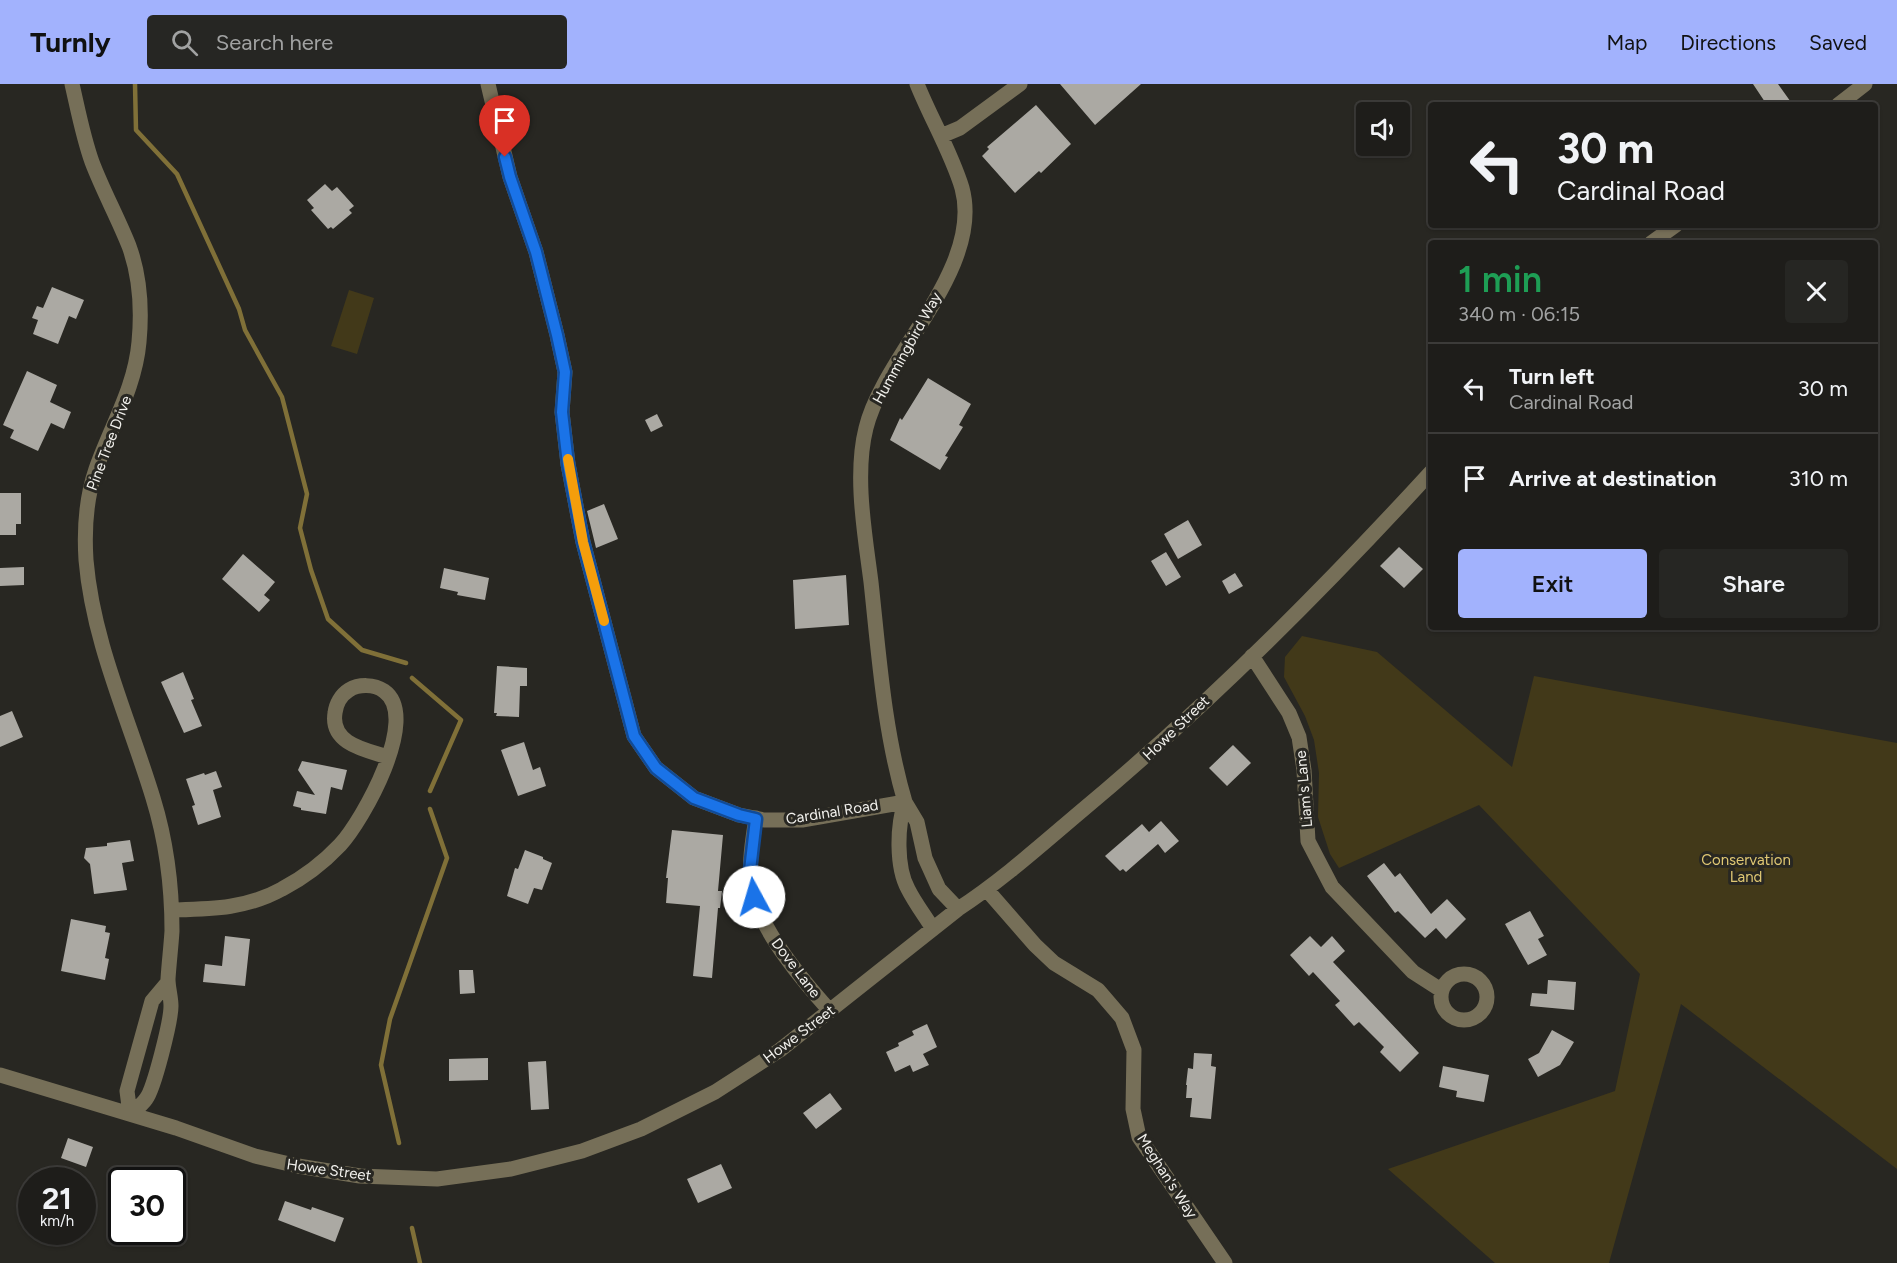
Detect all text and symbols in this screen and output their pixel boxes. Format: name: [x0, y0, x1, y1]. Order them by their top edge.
search box: [147, 15, 567, 69]
text: Turnly: [30, 25, 111, 59]
icon: search: [168, 26, 201, 59]
text: Search here: [216, 29, 333, 56]
text: Map: [1606, 30, 1647, 55]
text: Directions: [1680, 30, 1776, 55]
text: Saved: [1809, 30, 1867, 55]
pin: [479, 95, 530, 157]
map controls: [1356, 102, 1410, 156]
button: sound: [1356, 102, 1410, 156]
icon: arrive: [488, 104, 521, 137]
text: 30 m: [1557, 123, 1654, 174]
icon: left: [1458, 126, 1536, 204]
text: Cardinal Road: [1557, 174, 1725, 207]
text: 1 min: [1458, 258, 1542, 301]
button: close: [1785, 260, 1848, 323]
street label: Hummingbird Way: [869, 289, 945, 407]
text: 340 m · 06:15: [1458, 302, 1580, 326]
text: Turn left: [1509, 363, 1595, 390]
icon: left: [1458, 372, 1491, 405]
text: 30 m: [1798, 375, 1848, 402]
text: Cardinal Road: [1509, 390, 1633, 414]
street label: Pine Tree Drive: [83, 393, 135, 493]
icon: arrive: [1458, 462, 1491, 495]
text: Arrive at destination: [1509, 465, 1717, 492]
text: 310 m: [1789, 465, 1848, 492]
button: Exit: [1458, 549, 1647, 618]
button: Share: [1659, 549, 1848, 618]
street label: Howe Street: [1139, 692, 1213, 764]
street label: Liam's Lane: [1292, 750, 1316, 828]
street label: Cardinal Road: [784, 796, 880, 828]
park label: Conservation Land: [1701, 851, 1791, 886]
position arrow: [722, 865, 786, 929]
street label: Dove Lane: [768, 934, 824, 1002]
street label: Howe Street: [760, 1001, 839, 1067]
street label: Meghan's Way: [1133, 1130, 1201, 1222]
street label: Howe Street: [286, 1155, 373, 1185]
speed limit sign: 30: [108, 1167, 186, 1245]
text: 21: [42, 1180, 72, 1217]
text: km/h: [40, 1212, 74, 1230]

